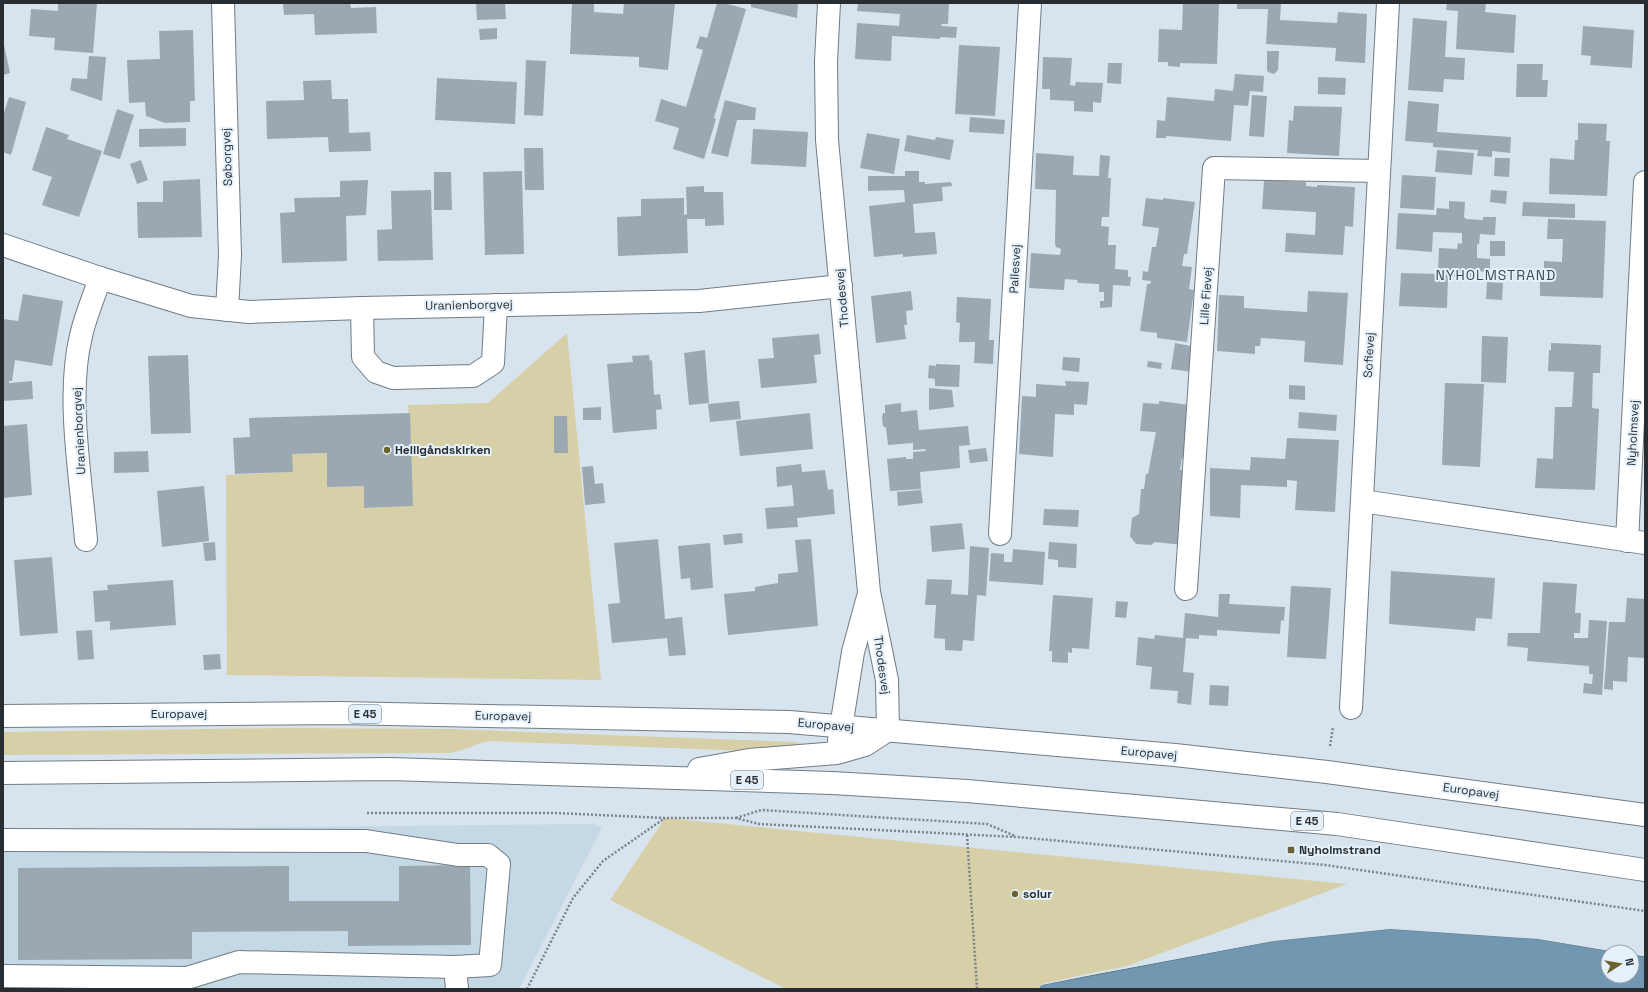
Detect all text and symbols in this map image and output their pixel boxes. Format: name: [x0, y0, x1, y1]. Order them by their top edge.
street label: Søborgvej: [218, 128, 236, 186]
street label: Pallesvej: [1006, 244, 1024, 294]
street label: Lille Fievej: [1196, 266, 1216, 326]
district label: NYHOLMSTRAND: [1436, 266, 1556, 284]
street label: Thodesvej: [831, 268, 853, 328]
street label: Uranienborgvej: [425, 296, 513, 314]
street label: Sofievej: [1360, 332, 1378, 378]
street label: Uranienborgvej: [69, 387, 89, 475]
street label: Nyholmsvej: [1623, 400, 1643, 466]
place label: Helligåndskirken: [395, 442, 491, 458]
marker: Helligåndskirken: [382, 445, 392, 455]
street label: Thodesvej: [870, 635, 894, 695]
road number: E 45: [349, 705, 381, 723]
street label: Europavej: [151, 706, 207, 722]
street label: Europavej: [475, 708, 531, 724]
street label: Europavej: [797, 715, 855, 735]
street label: Europavej: [1120, 743, 1178, 763]
road number: E 45: [731, 771, 763, 789]
street label: Europavej: [1442, 779, 1500, 803]
road number: E 45: [1291, 812, 1323, 830]
place label: Nyholmstrand: [1299, 842, 1381, 858]
marker: Nyholmstrand: [1286, 845, 1296, 855]
place label: solur: [1023, 886, 1052, 902]
marker: solur: [1010, 889, 1020, 899]
north arrow: [1600, 944, 1640, 984]
text: N: [1622, 957, 1637, 967]

